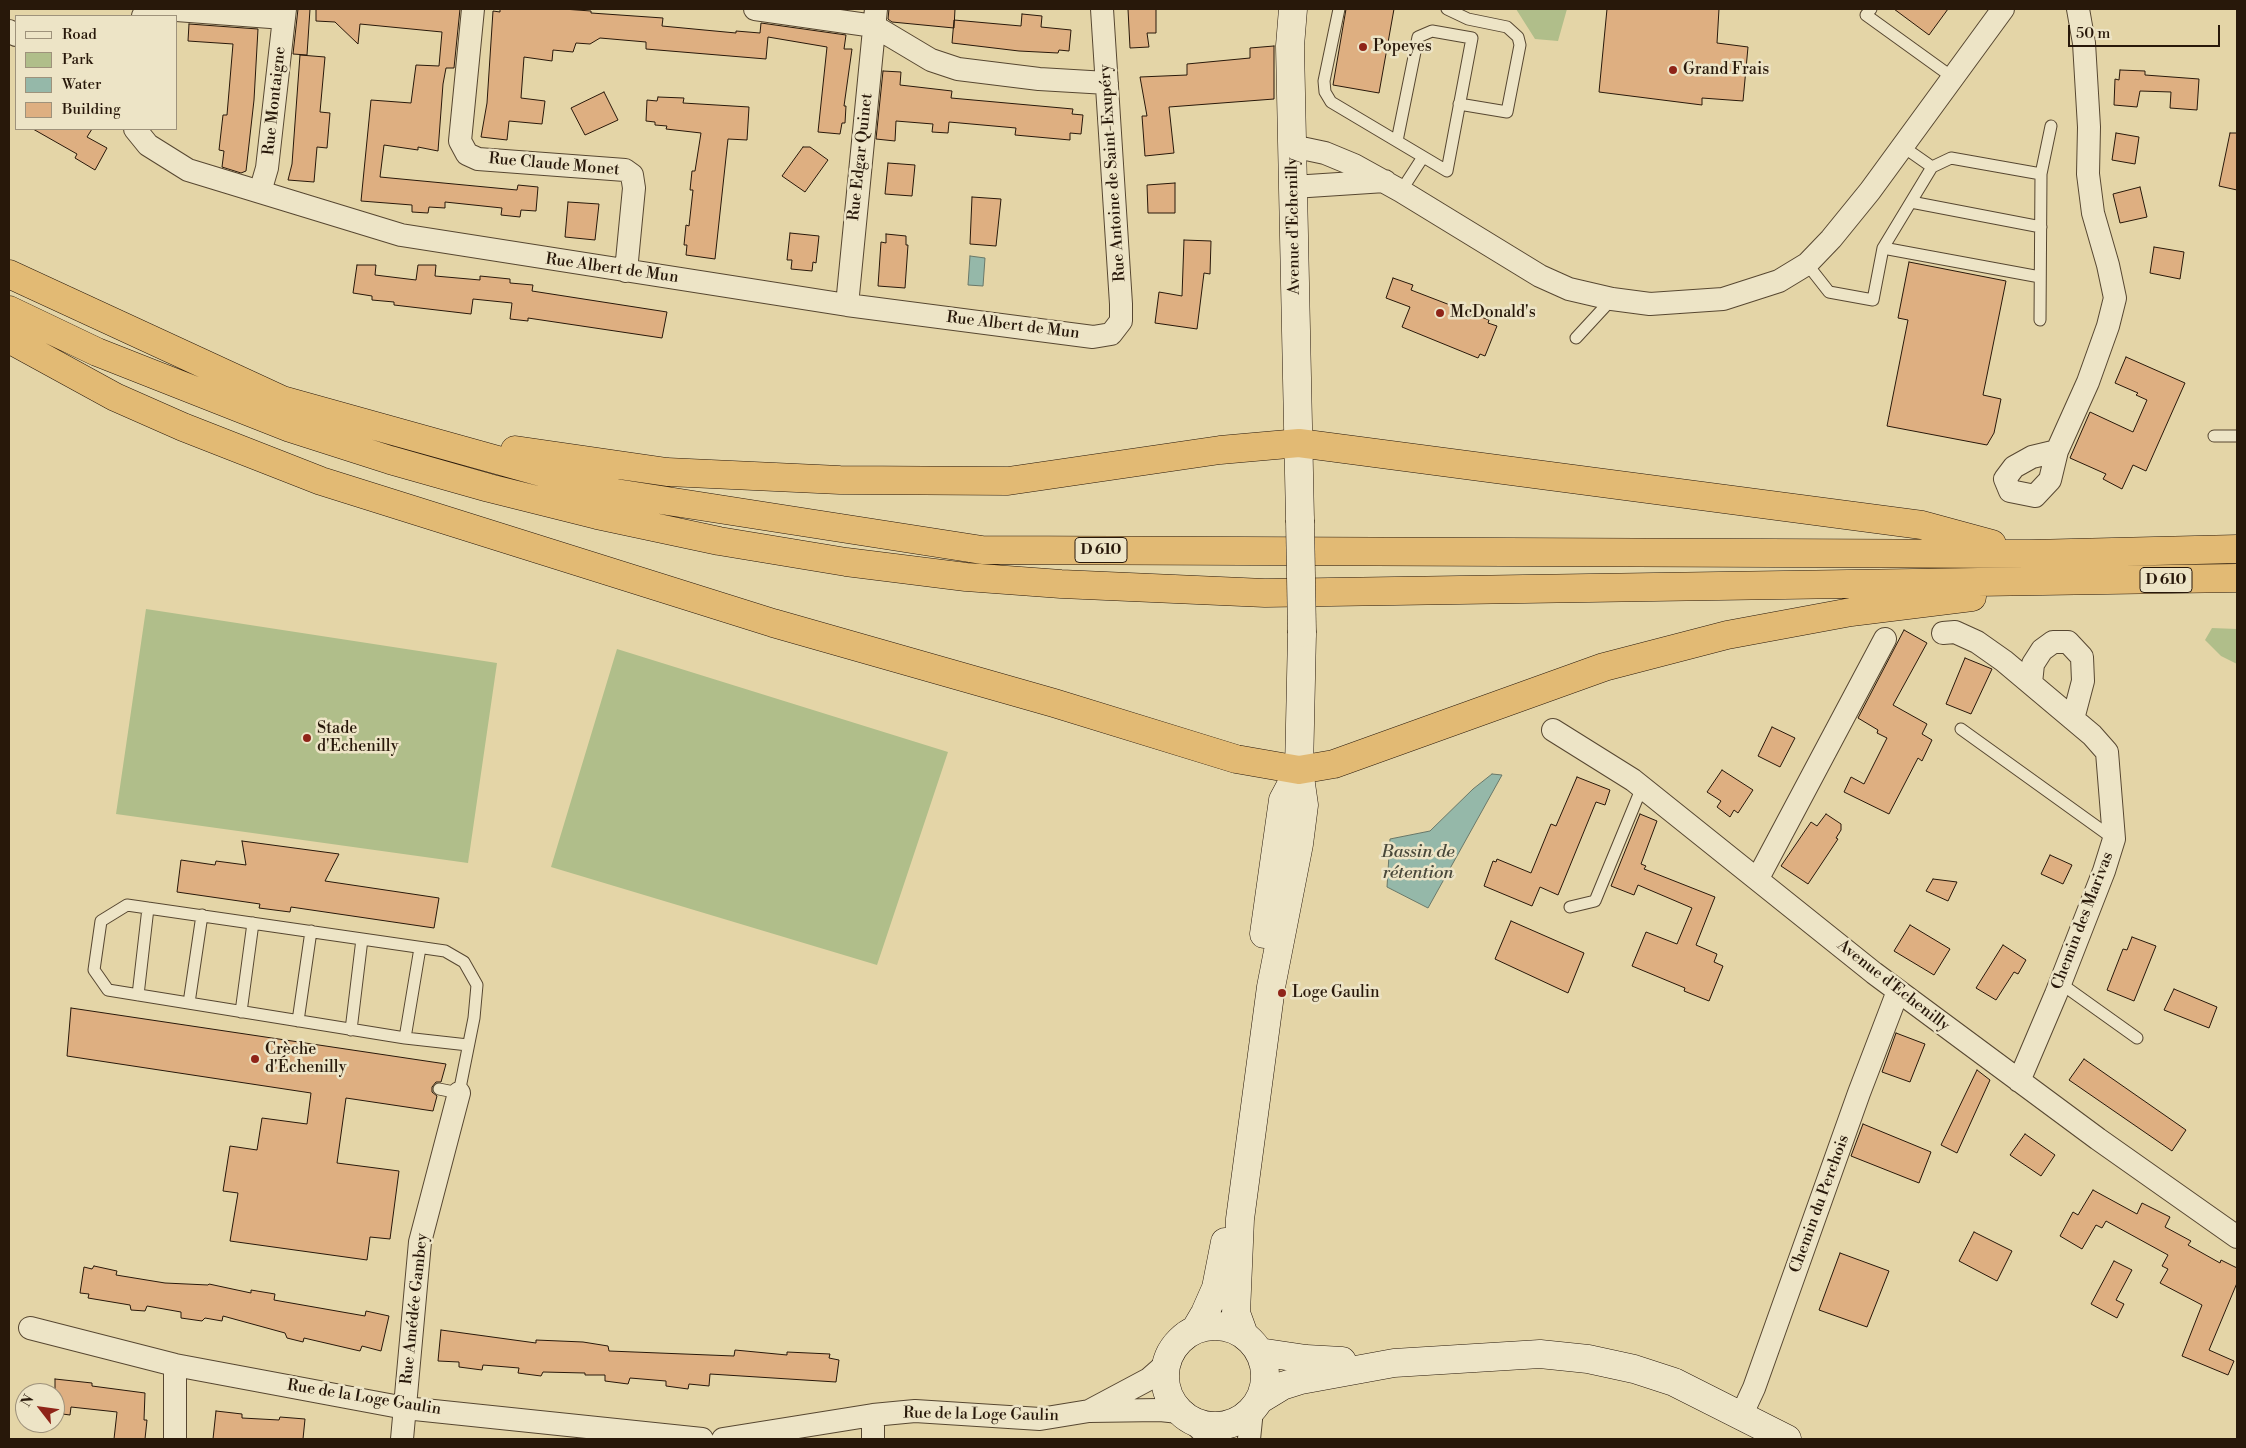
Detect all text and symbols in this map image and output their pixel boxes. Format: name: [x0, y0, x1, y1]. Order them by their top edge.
legend: [15, 15, 178, 130]
scale bar: [2071, 15, 2224, 47]
text: 50 m: [2076, 24, 2110, 43]
text: Road: [62, 25, 97, 44]
place label: Popeyes: [1373, 37, 1432, 57]
marker: Popeyes: [1357, 41, 1369, 53]
street label: Rue Montaigne: [260, 46, 290, 156]
text: Park: [62, 50, 93, 69]
place label: Grand Frais: [1683, 60, 1769, 80]
street label: Rue Antoine de Saint-Exupéry: [1096, 64, 1130, 282]
marker: Grand Frais: [1667, 64, 1679, 76]
text: Water: [62, 75, 101, 94]
street label: Rue Edgar Quinet: [845, 92, 877, 222]
text: Building: [62, 100, 121, 119]
street label: Rue Claude Monet: [488, 150, 620, 180]
street label: Avenue d'Echenilly: [1283, 157, 1305, 295]
street label: Rue Albert de Mun: [544, 250, 680, 288]
place label: McDonald's: [1450, 303, 1536, 323]
marker: McDonald's: [1434, 307, 1446, 319]
street label: Rue Albert de Mun: [945, 308, 1081, 344]
road number: D 610: [1075, 538, 1127, 562]
road number: D 610: [2140, 568, 2192, 592]
place label: Stade d'Echenilly: [317, 719, 398, 757]
marker: Stade d'Echenilly: [301, 732, 313, 744]
water label: Bassin de rétention: [1381, 842, 1455, 884]
street label: Chemin des Marivas: [2048, 849, 2118, 993]
street label: Avenue d'Echenilly: [1833, 936, 1953, 1036]
place label: Loge Gaulin: [1292, 983, 1380, 1003]
marker: Loge Gaulin: [1276, 987, 1288, 999]
place label: Crèche d'Échenilly: [265, 1040, 346, 1078]
marker: Crèche d'Échenilly: [249, 1053, 261, 1065]
street label: Chemin du Perchois: [1786, 1132, 1854, 1276]
street label: Rue Amédée Gambey: [398, 1232, 432, 1386]
street label: Rue de la Loge Gaulin: [286, 1376, 442, 1420]
north arrow: [15, 1383, 65, 1433]
text: N: [17, 1392, 38, 1410]
street label: Rue de la Loge Gaulin: [903, 1404, 1059, 1426]

